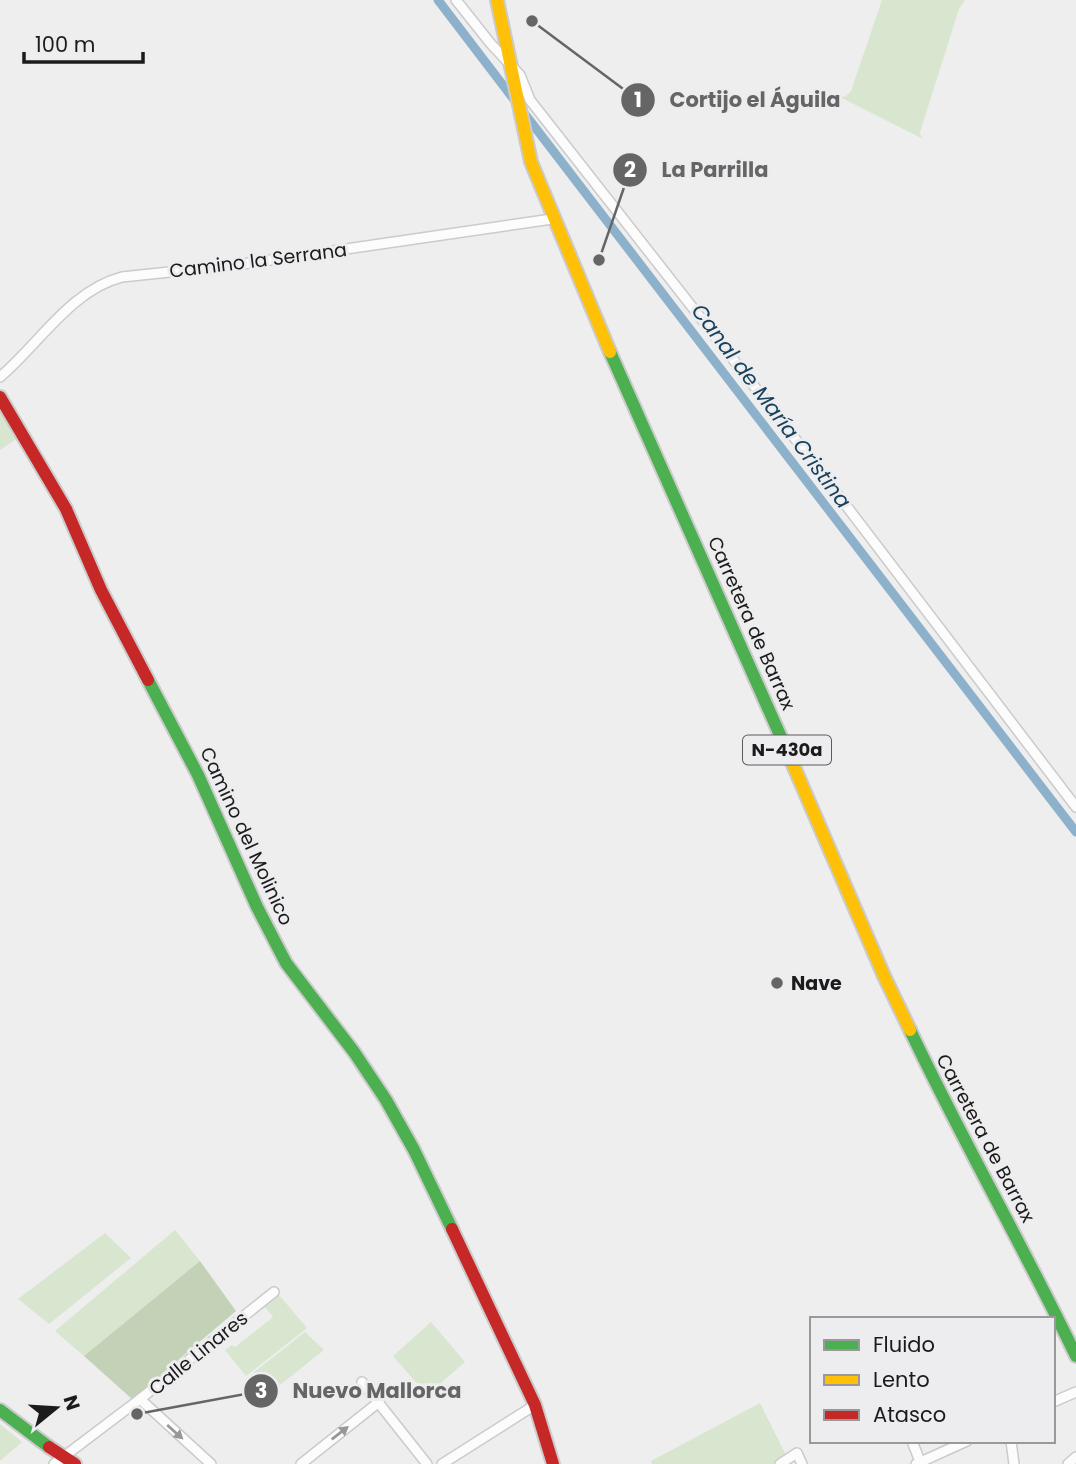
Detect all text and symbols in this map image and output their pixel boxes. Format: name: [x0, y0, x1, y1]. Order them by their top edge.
scale bar: [24, 21, 144, 65]
text: 100 m: [35, 30, 95, 59]
callout: Cortijo el Águila: [620, 79, 854, 121]
text: 1: [634, 85, 642, 114]
text: Cortijo el Águila: [669, 85, 841, 114]
callout: La Parrilla: [612, 149, 782, 191]
text: 2: [624, 155, 636, 184]
text: La Parrilla: [662, 155, 768, 184]
street label: Camino la Serrana: [168, 236, 348, 285]
water label: Canal de María Cristina: [685, 297, 858, 514]
street label: Carretera de Barrax: [701, 532, 802, 714]
road number: N-430a: [743, 736, 831, 764]
street label: Camino del Molinico: [193, 743, 300, 930]
place label: Nave: [791, 970, 842, 997]
marker: Nave: [769, 975, 785, 991]
street label: Carretera de Barrax: [930, 1049, 1041, 1227]
street label: Calle Linares: [143, 1305, 254, 1402]
legend: [810, 1317, 1055, 1443]
text: Fluido: [873, 1330, 935, 1359]
text: Lento: [873, 1365, 930, 1394]
callout: Nuevo Mallorca: [244, 1370, 476, 1412]
north arrow: [21, 1373, 91, 1443]
text: 3: [255, 1376, 267, 1405]
text: Nuevo Mallorca: [292, 1376, 462, 1405]
text: N: [57, 1392, 87, 1414]
text: Atasco: [873, 1400, 946, 1429]
one-way arrow: [166, 1424, 184, 1440]
one-way arrow: [330, 1426, 348, 1441]

